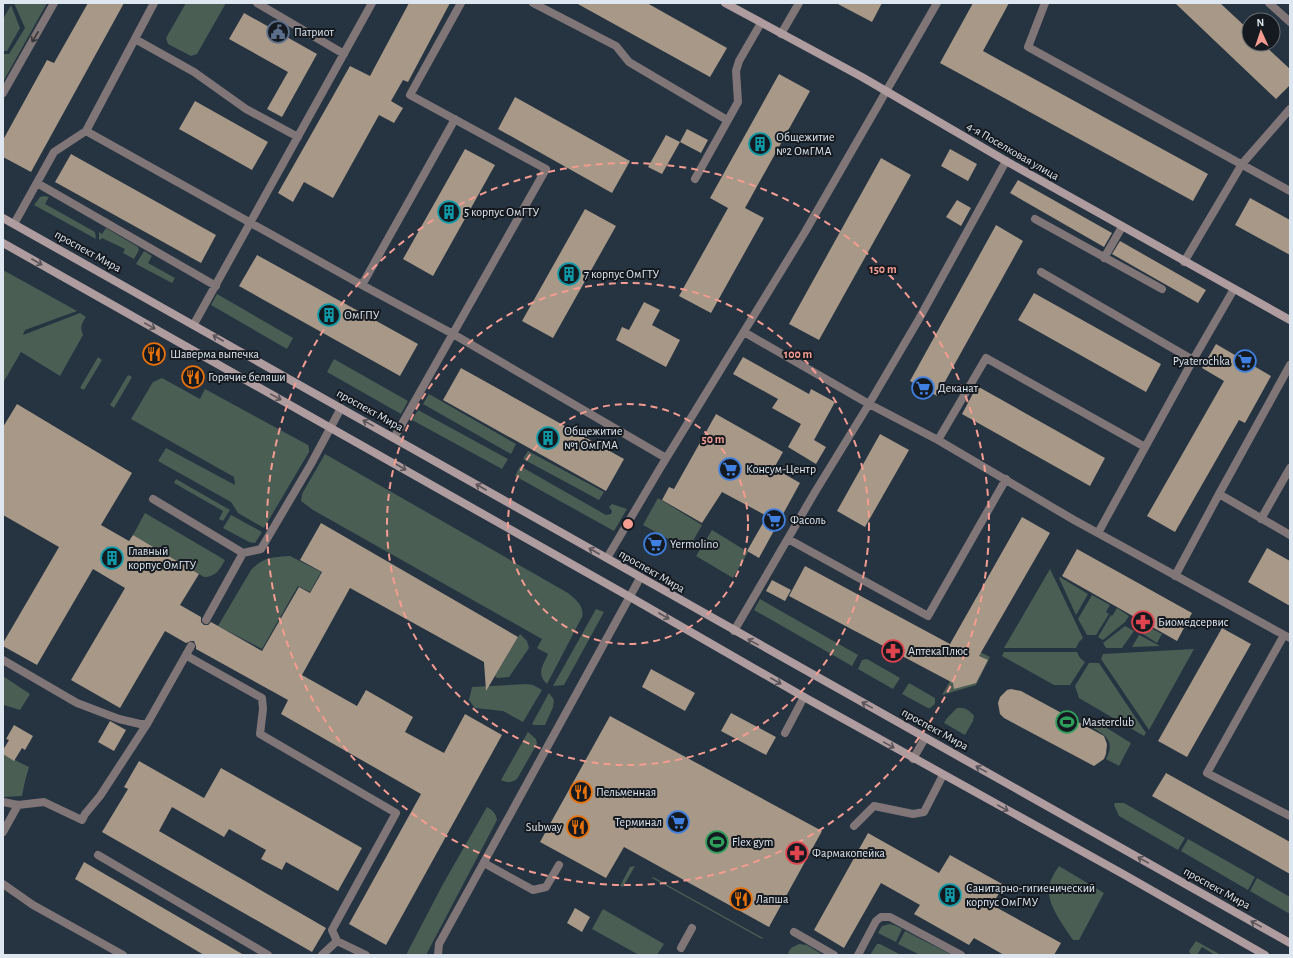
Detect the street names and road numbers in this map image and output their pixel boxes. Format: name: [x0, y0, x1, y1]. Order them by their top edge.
street label: 4-я Поселковая улица: [964, 120, 1062, 183]
street label: проспект Мира: [53, 228, 124, 274]
street label: проспект Мира: [335, 387, 406, 433]
street label: проспект Мира: [617, 547, 688, 595]
street label: проспект Мира: [900, 706, 971, 752]
street label: проспект Мира: [1182, 865, 1253, 911]

